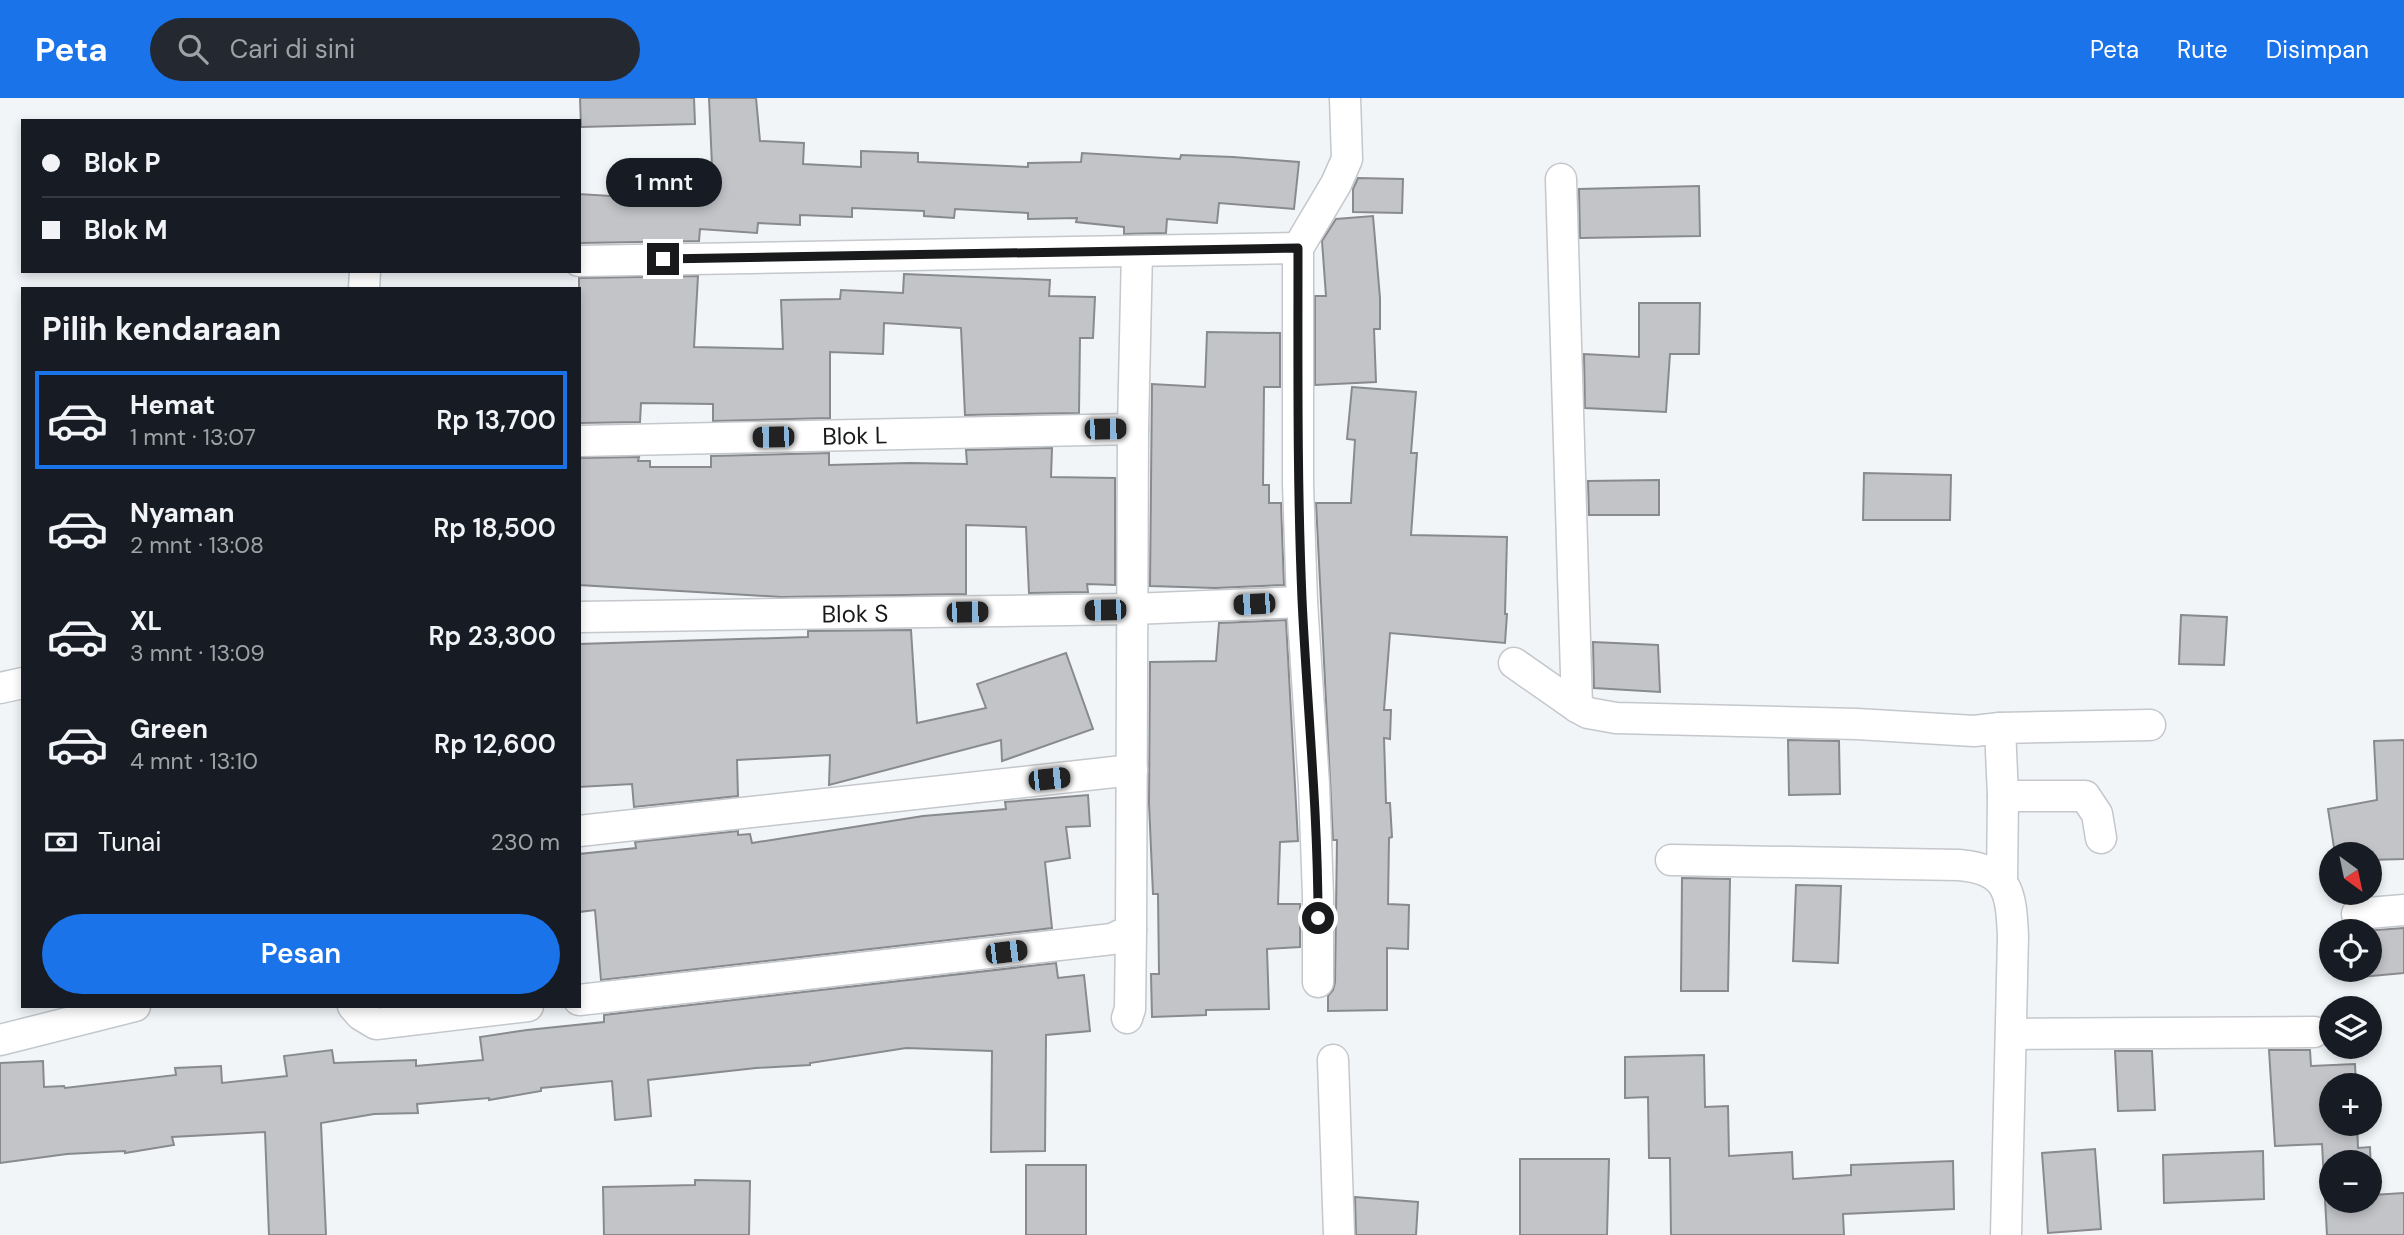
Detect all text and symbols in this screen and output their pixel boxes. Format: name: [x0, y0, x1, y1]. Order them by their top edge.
search box: [150, 18, 640, 81]
text: Peta: [35, 28, 108, 71]
icon: search: [174, 30, 212, 68]
text: Cari di sini: [230, 32, 355, 66]
text: Peta: [2090, 34, 2139, 65]
text: Rute: [2177, 34, 2228, 65]
text: Disimpan: [2266, 34, 2369, 65]
text: Blok P: [84, 146, 161, 180]
callout: 1 mnt: [605, 158, 721, 206]
text: 1 mnt: [635, 167, 693, 197]
text: Blok M: [84, 213, 168, 247]
route end: [647, 243, 679, 275]
text: Pilih kendaraan: [42, 308, 281, 350]
text: Hemat: [130, 388, 215, 422]
icon: car: [46, 389, 109, 452]
text: Rp 13,700: [436, 403, 556, 437]
car: [1084, 418, 1127, 440]
street label: Blok L: [822, 419, 888, 451]
text: 1 mnt · 13:07: [130, 422, 256, 452]
car: [752, 426, 795, 448]
text: Nyaman: [130, 496, 235, 530]
icon: car: [46, 497, 109, 560]
text: Rp 18,500: [433, 511, 556, 545]
text: 2 mnt · 13:08: [130, 530, 264, 560]
car: [1233, 592, 1276, 616]
street label: Blok S: [822, 597, 888, 629]
car: [1084, 599, 1127, 621]
car: [946, 601, 989, 623]
text: XL: [130, 604, 162, 638]
icon: car: [46, 605, 109, 668]
text: Rp 23,300: [428, 619, 556, 653]
text: 3 mnt · 13:09: [130, 638, 265, 668]
text: Green: [130, 712, 208, 746]
icon: car: [46, 713, 109, 776]
text: Rp 12,600: [434, 727, 556, 761]
text: 4 mnt · 13:10: [130, 746, 258, 776]
car: [1028, 766, 1071, 792]
icon: cash: [42, 823, 80, 861]
text: Tunai: [98, 825, 162, 859]
text: 230 m: [491, 827, 560, 857]
north arrow: [2319, 842, 2382, 905]
map controls: [2319, 842, 2382, 1213]
route start: [1302, 902, 1334, 934]
button: Pesan: [42, 914, 560, 994]
button: locate: [2319, 919, 2382, 982]
car: [984, 939, 1029, 965]
button: layers: [2319, 996, 2382, 1059]
button: +: [2319, 1073, 2382, 1136]
button: −: [2319, 1150, 2382, 1213]

